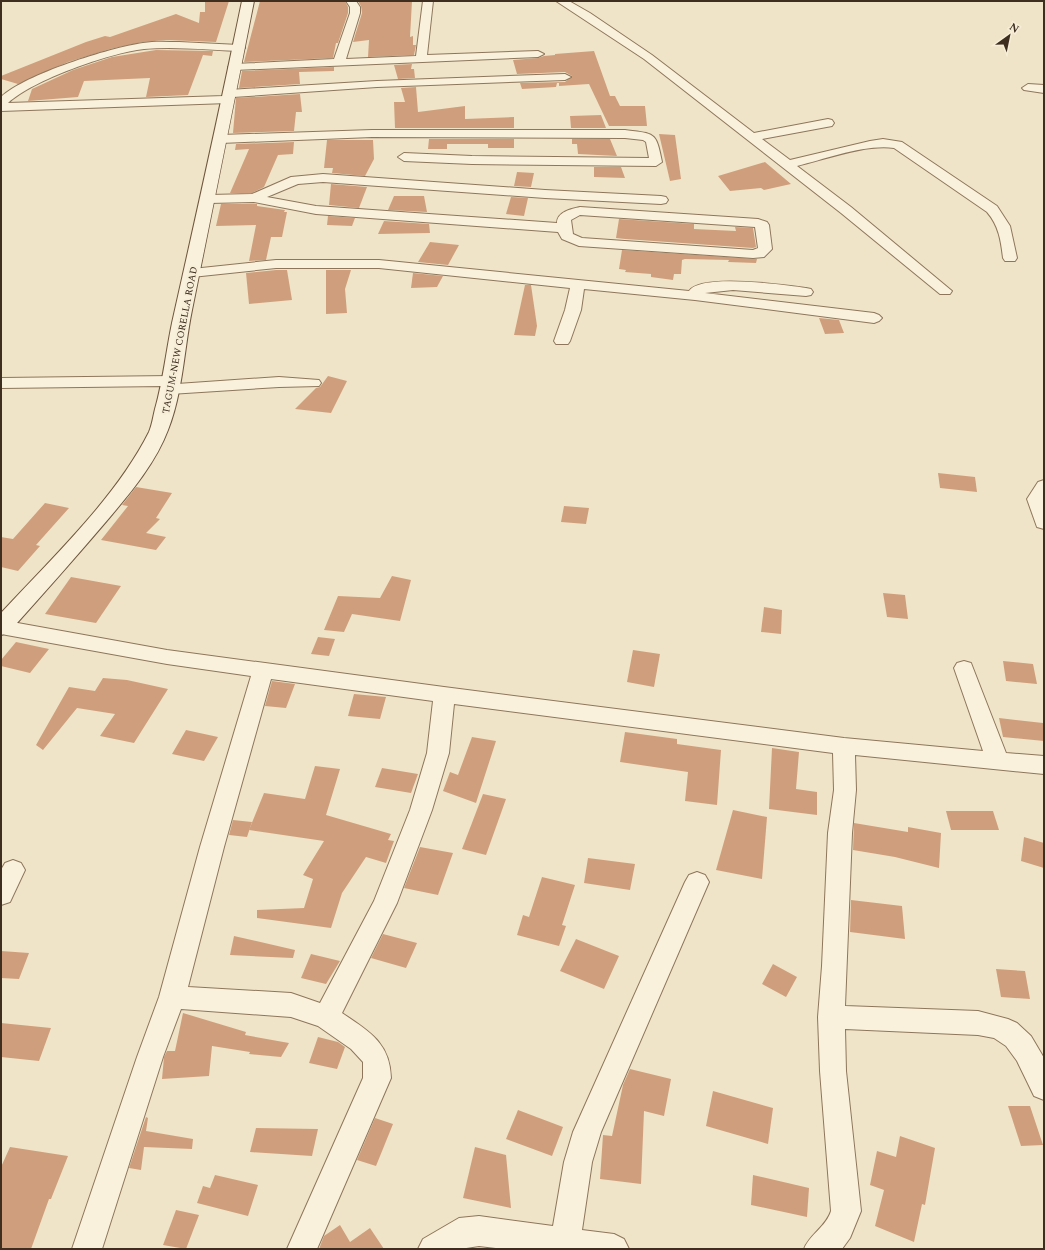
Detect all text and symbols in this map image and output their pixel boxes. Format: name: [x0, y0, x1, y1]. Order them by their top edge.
north arrow: [989, 16, 1029, 56]
text: N: [1006, 18, 1023, 38]
street label: TAGUM-NEW CORELLA ROAD: [158, 265, 202, 415]

